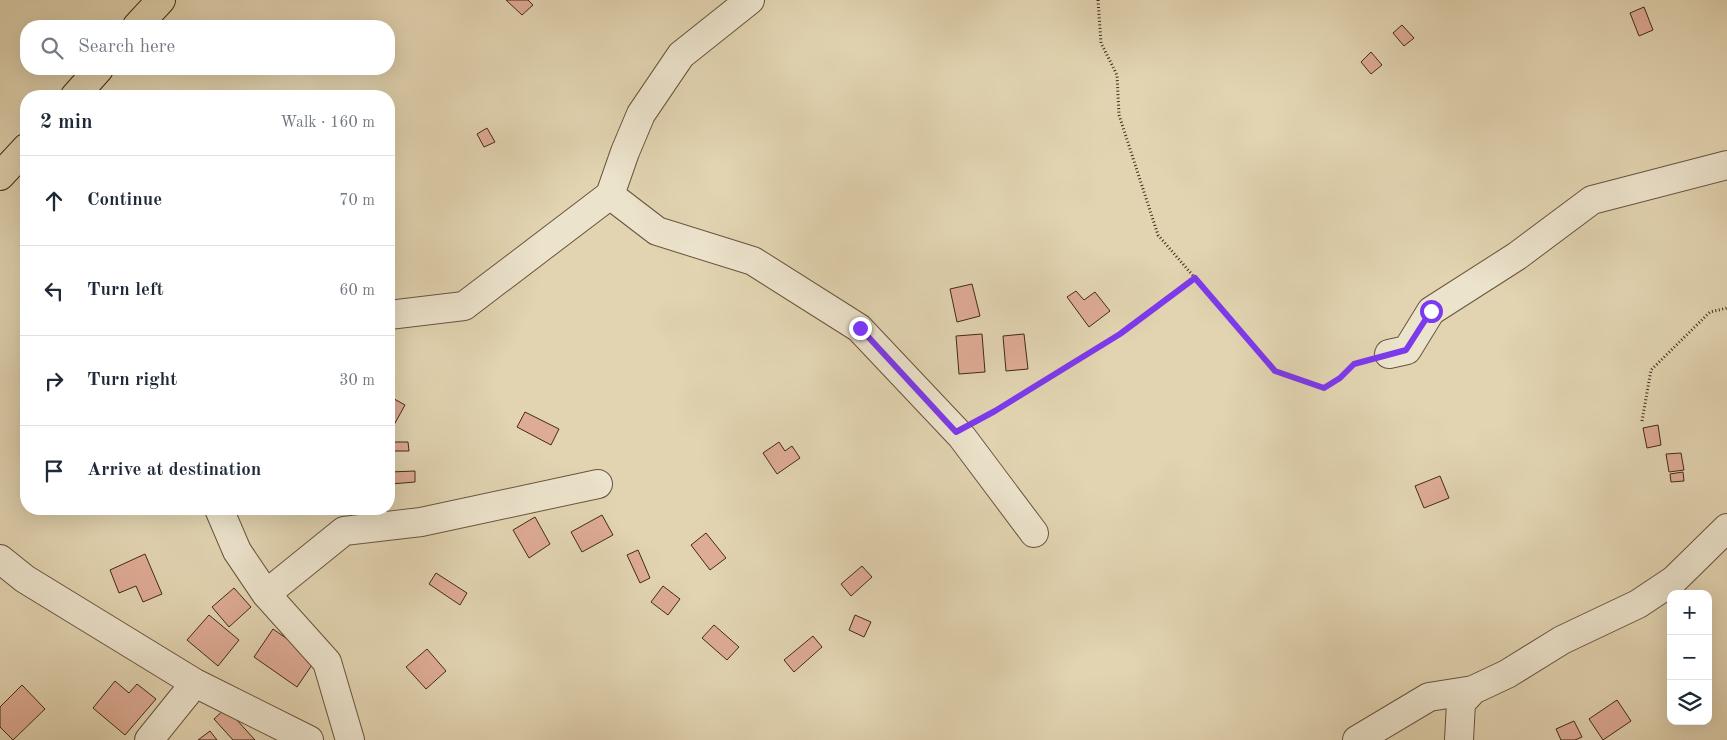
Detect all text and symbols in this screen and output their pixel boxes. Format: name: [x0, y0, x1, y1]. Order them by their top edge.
search box: [20, 20, 395, 75]
icon: search: [38, 34, 66, 62]
text: Search here: [78, 38, 175, 57]
text: 2 min: [40, 112, 93, 133]
text: Walk · 160 m: [280, 115, 375, 131]
icon: ahead: [40, 187, 68, 215]
text: Continue: [87, 191, 162, 210]
text: 70 m: [339, 193, 375, 209]
icon: left: [40, 277, 68, 305]
text: Turn left: [87, 281, 164, 300]
text: 60 m: [339, 283, 375, 299]
route start: [1420, 300, 1443, 323]
route end: [849, 317, 872, 340]
icon: right: [40, 367, 68, 395]
text: Turn right: [87, 371, 177, 390]
text: 30 m: [339, 373, 375, 389]
icon: arrive: [40, 457, 68, 485]
text: Arrive at destination: [87, 461, 261, 480]
map controls: [1667, 590, 1712, 725]
button: +: [1667, 590, 1712, 635]
button: −: [1667, 635, 1712, 680]
button: layers: [1667, 680, 1712, 725]

